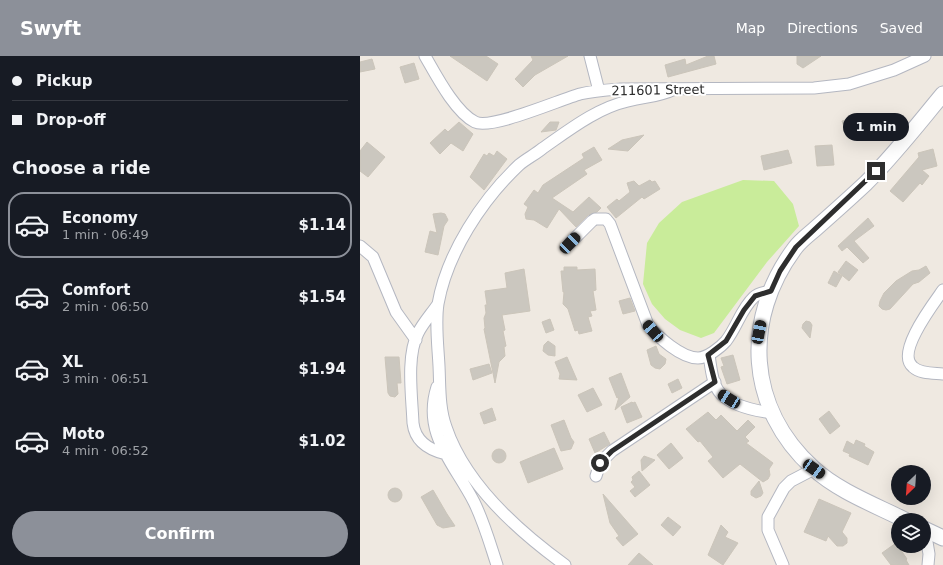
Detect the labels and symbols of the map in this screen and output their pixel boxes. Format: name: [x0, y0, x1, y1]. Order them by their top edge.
street label: 211601 Street: [611, 82, 705, 98]
callout: 1 min: [843, 113, 909, 141]
route end: [867, 162, 885, 180]
car: [557, 230, 583, 256]
car: [641, 318, 665, 344]
car: [751, 319, 767, 345]
car: [716, 388, 742, 410]
route start: [591, 454, 609, 472]
car: [801, 457, 827, 481]
north arrow: [891, 465, 931, 505]

